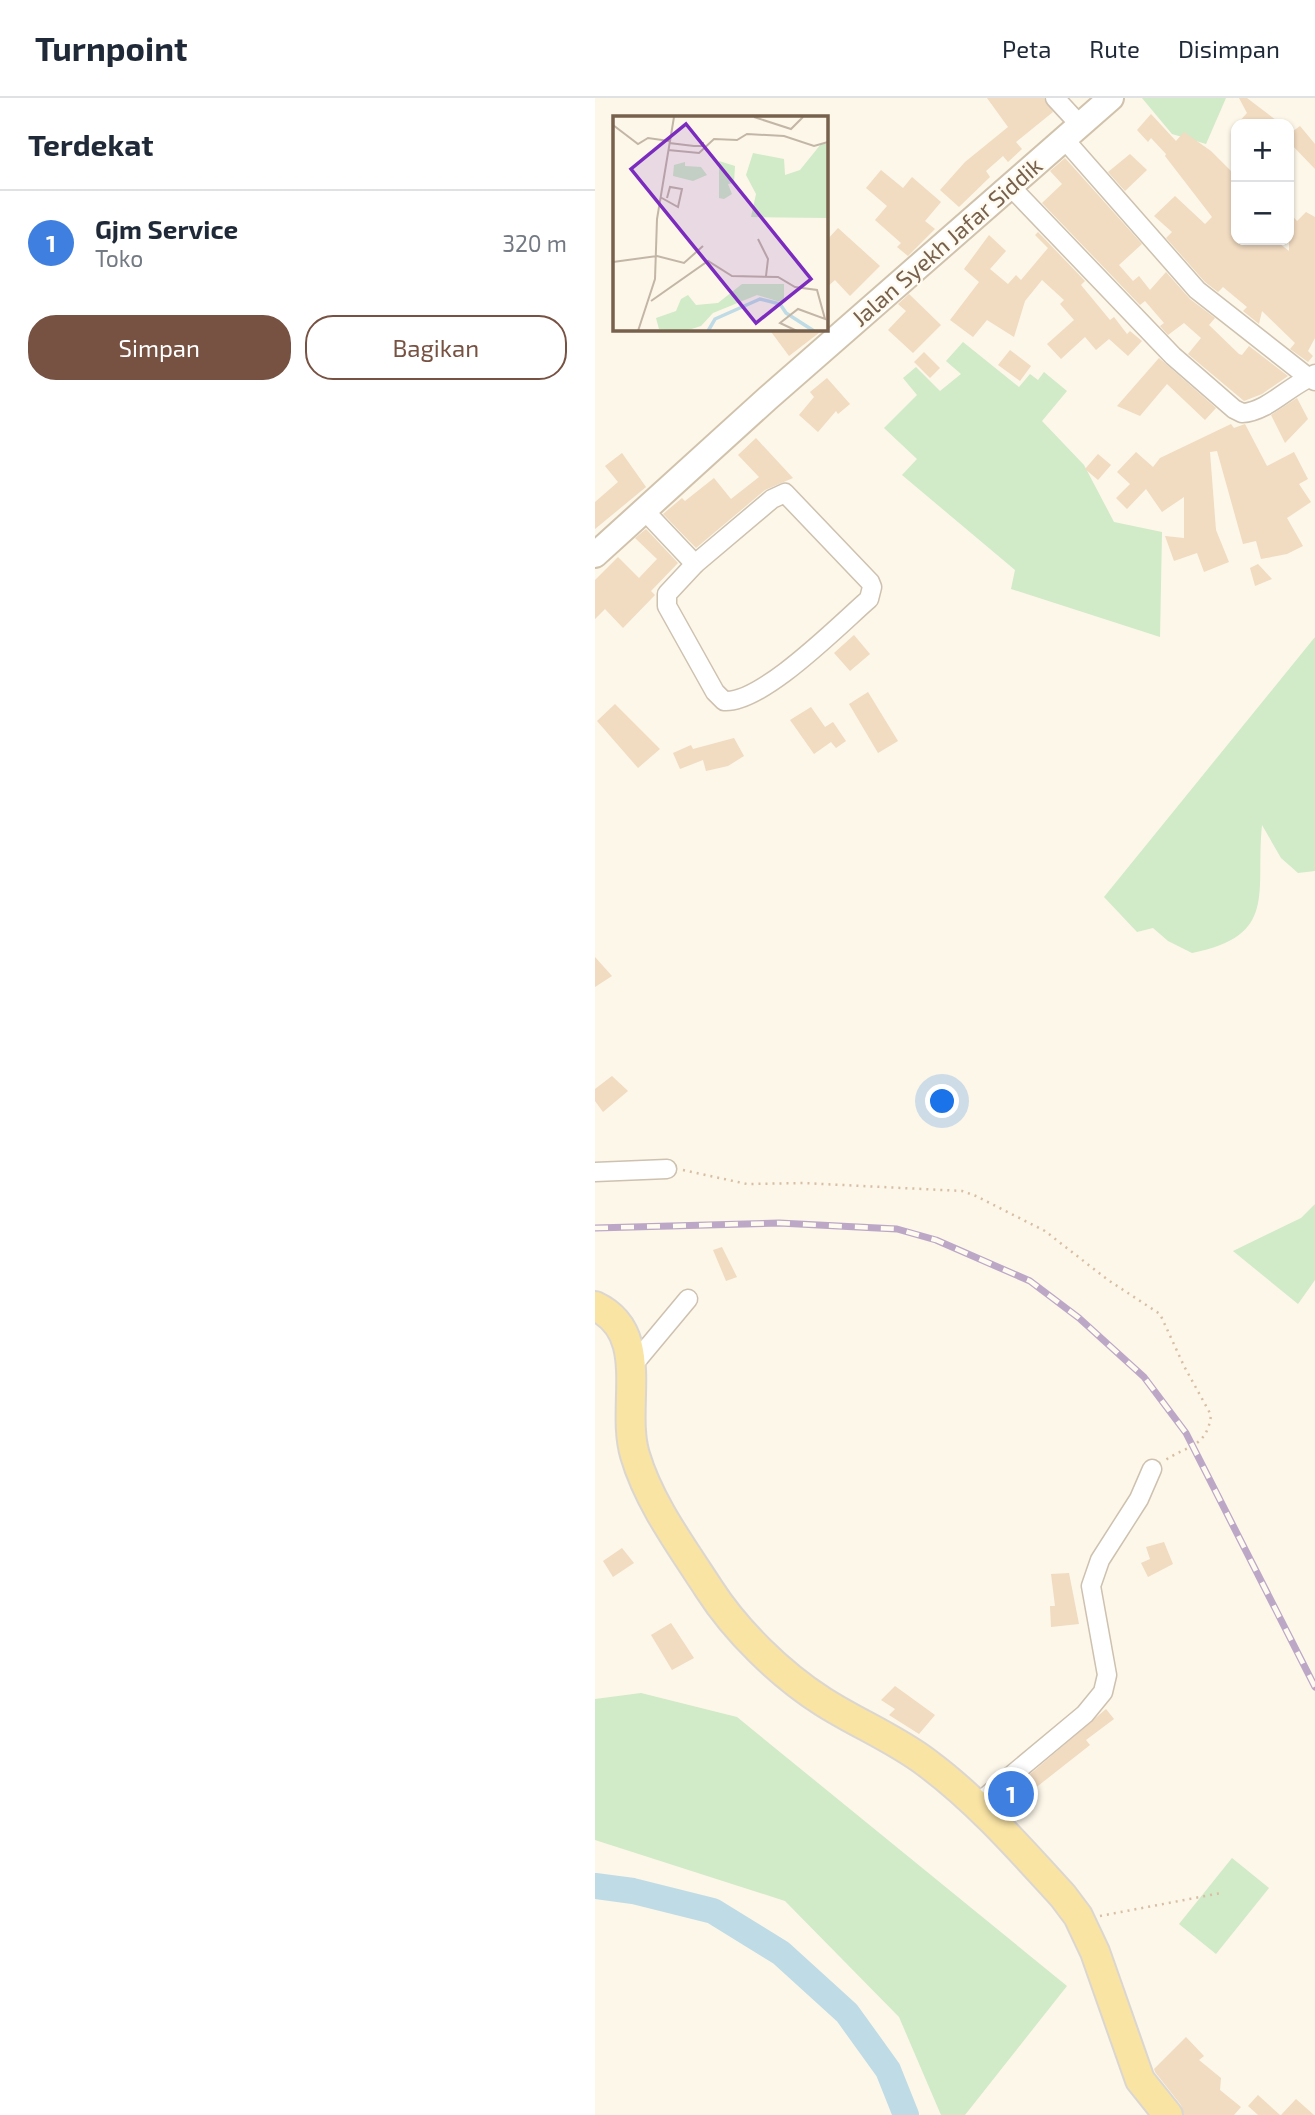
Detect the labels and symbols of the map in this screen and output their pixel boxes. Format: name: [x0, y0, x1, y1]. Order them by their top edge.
inset map: [613, 116, 828, 331]
street label: Jalan Syekh Jafar Siddik: [845, 151, 1048, 332]
your location: [925, 1084, 959, 1118]
pin: 1: [988, 1768, 1034, 1820]

